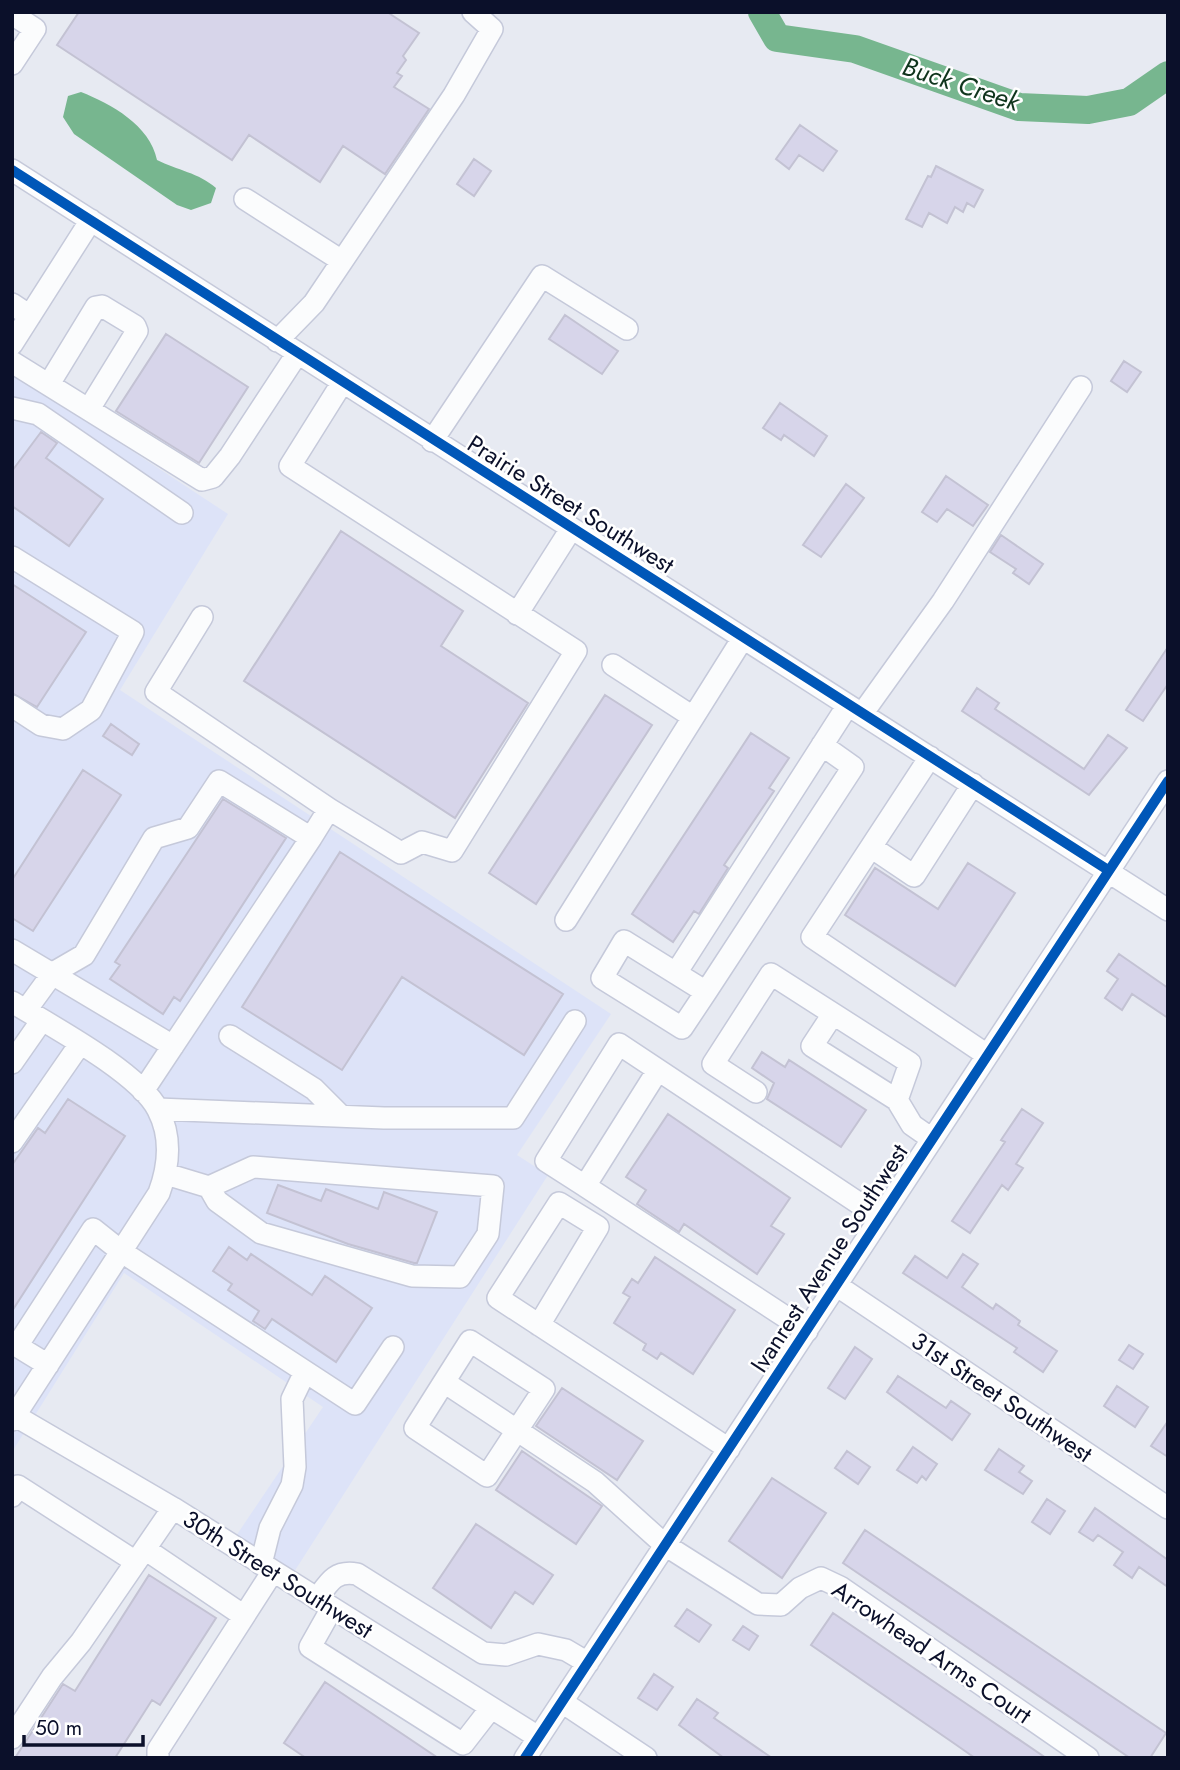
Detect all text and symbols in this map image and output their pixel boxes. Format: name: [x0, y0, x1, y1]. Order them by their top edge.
water label: Buck Creek: [898, 47, 1026, 121]
street label: Prairie Street Southwest: [461, 426, 681, 582]
street label: Ivanrest Avenue Southwest: [742, 1137, 916, 1379]
street label: 31st Street Southwest: [904, 1323, 1100, 1471]
street label: 30th Street Southwest: [176, 1501, 380, 1647]
street label: Arrowhead Arms Court: [825, 1572, 1039, 1732]
scale bar: [24, 1704, 144, 1748]
text: 50 m: [35, 1713, 82, 1743]

